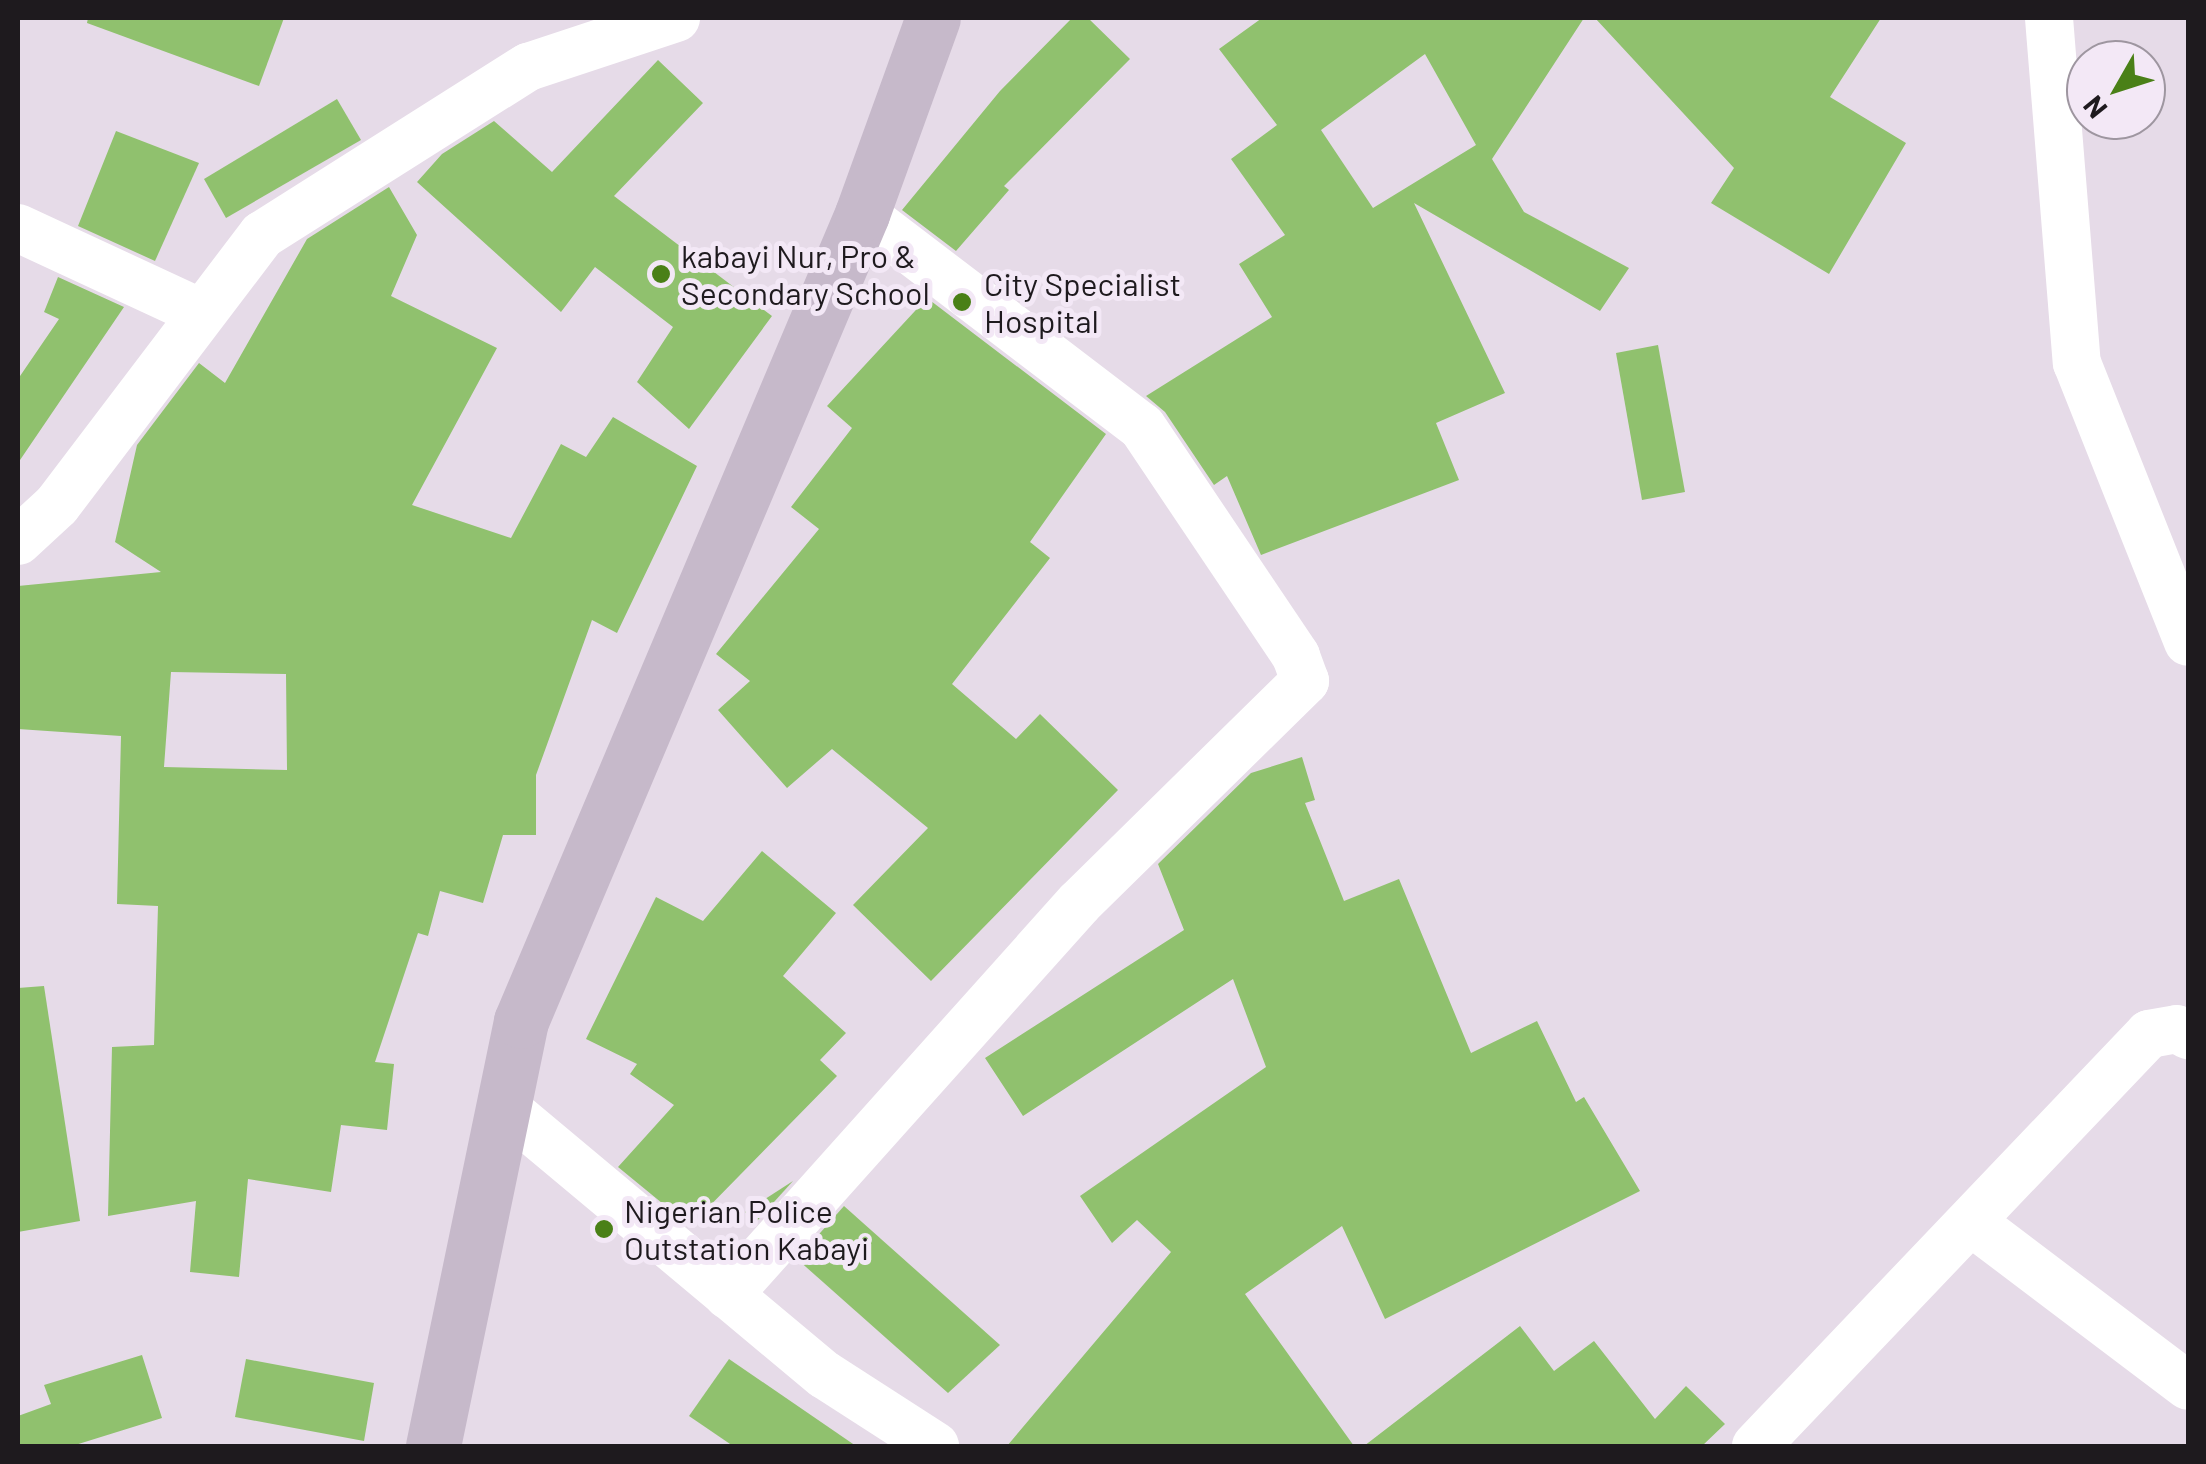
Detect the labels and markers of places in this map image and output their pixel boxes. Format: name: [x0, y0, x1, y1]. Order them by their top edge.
place label: kabayi Nur, Pro & Secondary School: [681, 237, 930, 312]
marker: kabayi Nur, Pro & Secondary School: [650, 263, 672, 285]
place label: City Specialist Hospital: [984, 265, 1181, 340]
marker: City Specialist Hospital: [949, 289, 975, 315]
place label: Nigerian Police Outstation Kabayi: [624, 1192, 869, 1267]
marker: Nigerian Police Outstation Kabayi: [593, 1218, 615, 1240]

